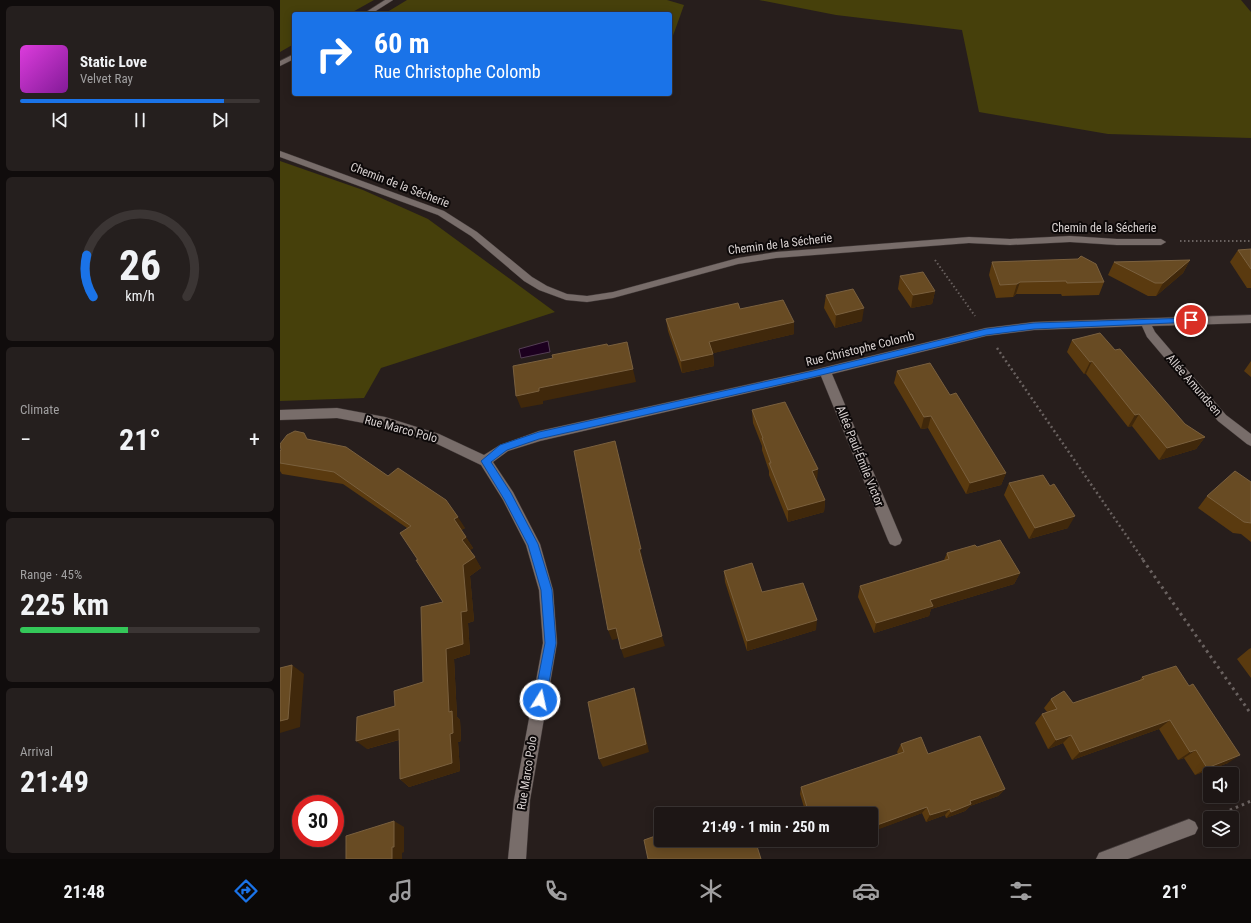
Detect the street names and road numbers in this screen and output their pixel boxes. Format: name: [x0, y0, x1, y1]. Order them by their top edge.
street label: Chemin de la Sécherie: [348, 160, 452, 210]
street label: Chemin de la Sécherie: [1051, 221, 1157, 235]
street label: Chemin de la Sécherie: [727, 231, 833, 257]
street label: Rue Christophe Colomb: [804, 329, 916, 369]
street label: Allée Amundsen: [1163, 351, 1225, 419]
street label: Allée Paul-Émile Victor: [833, 403, 888, 509]
street label: Rue Marco Polo: [363, 413, 439, 445]
street label: Rue Marco Polo: [514, 735, 540, 811]

